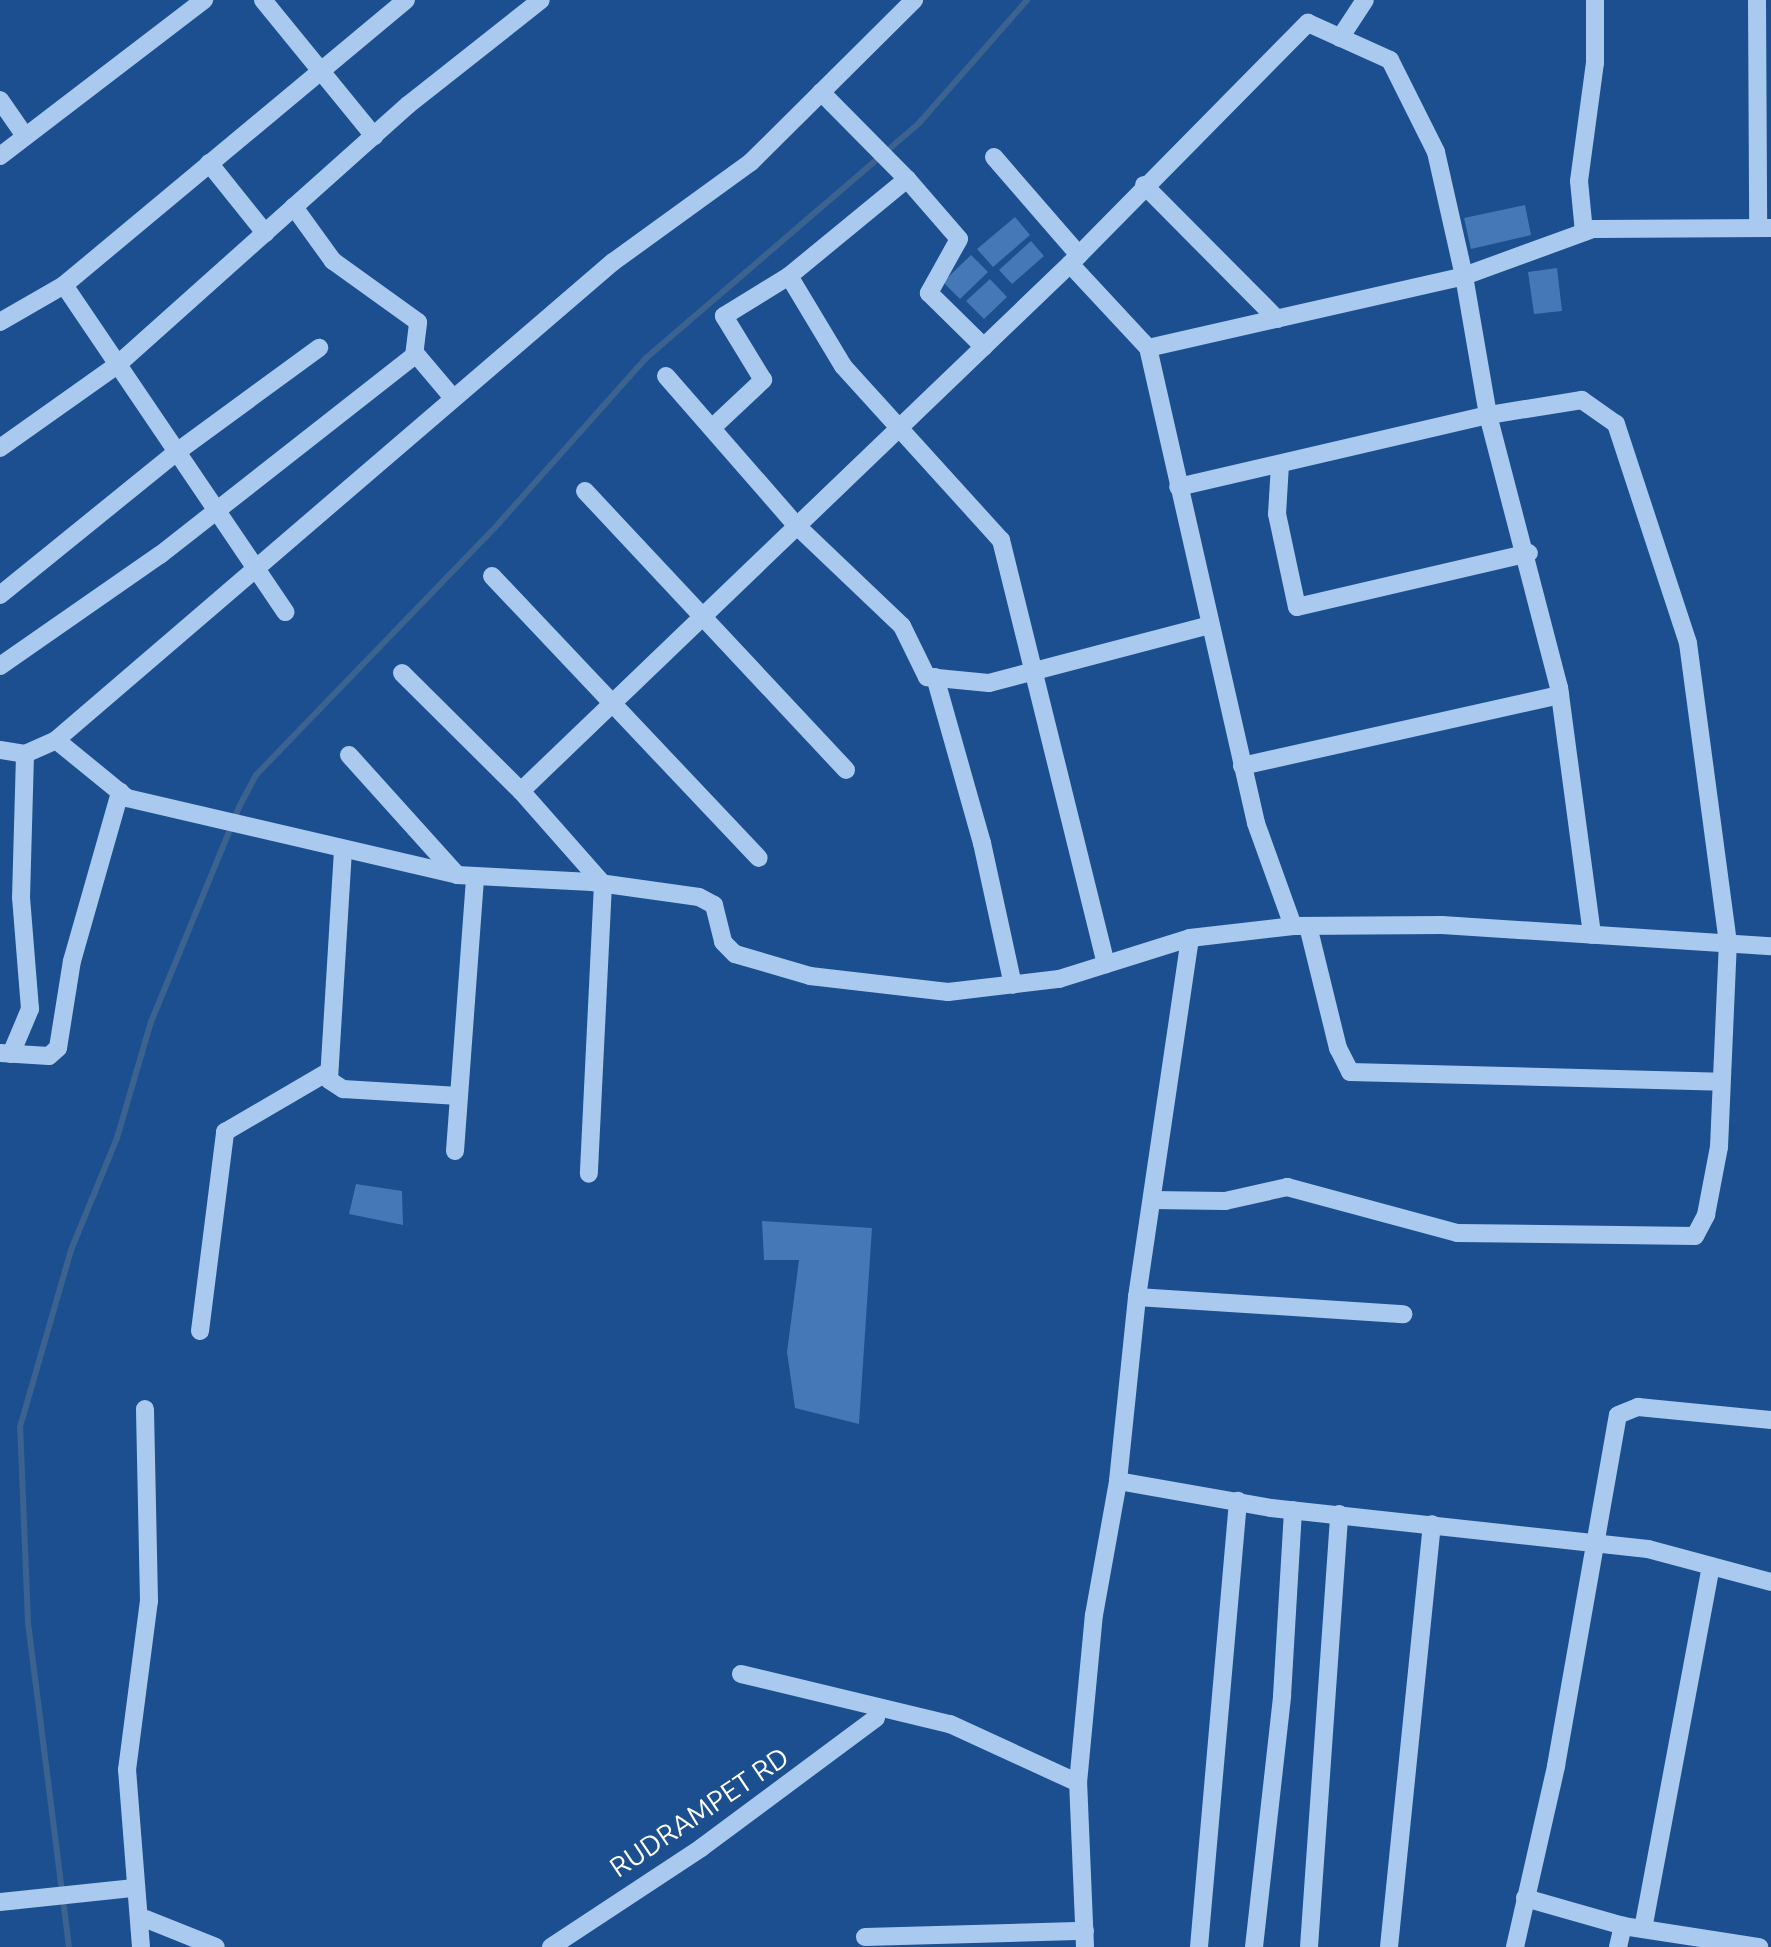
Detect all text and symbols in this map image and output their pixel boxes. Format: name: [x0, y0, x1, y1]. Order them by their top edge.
street label: RUDRAMPET RD: [603, 1740, 795, 1884]

